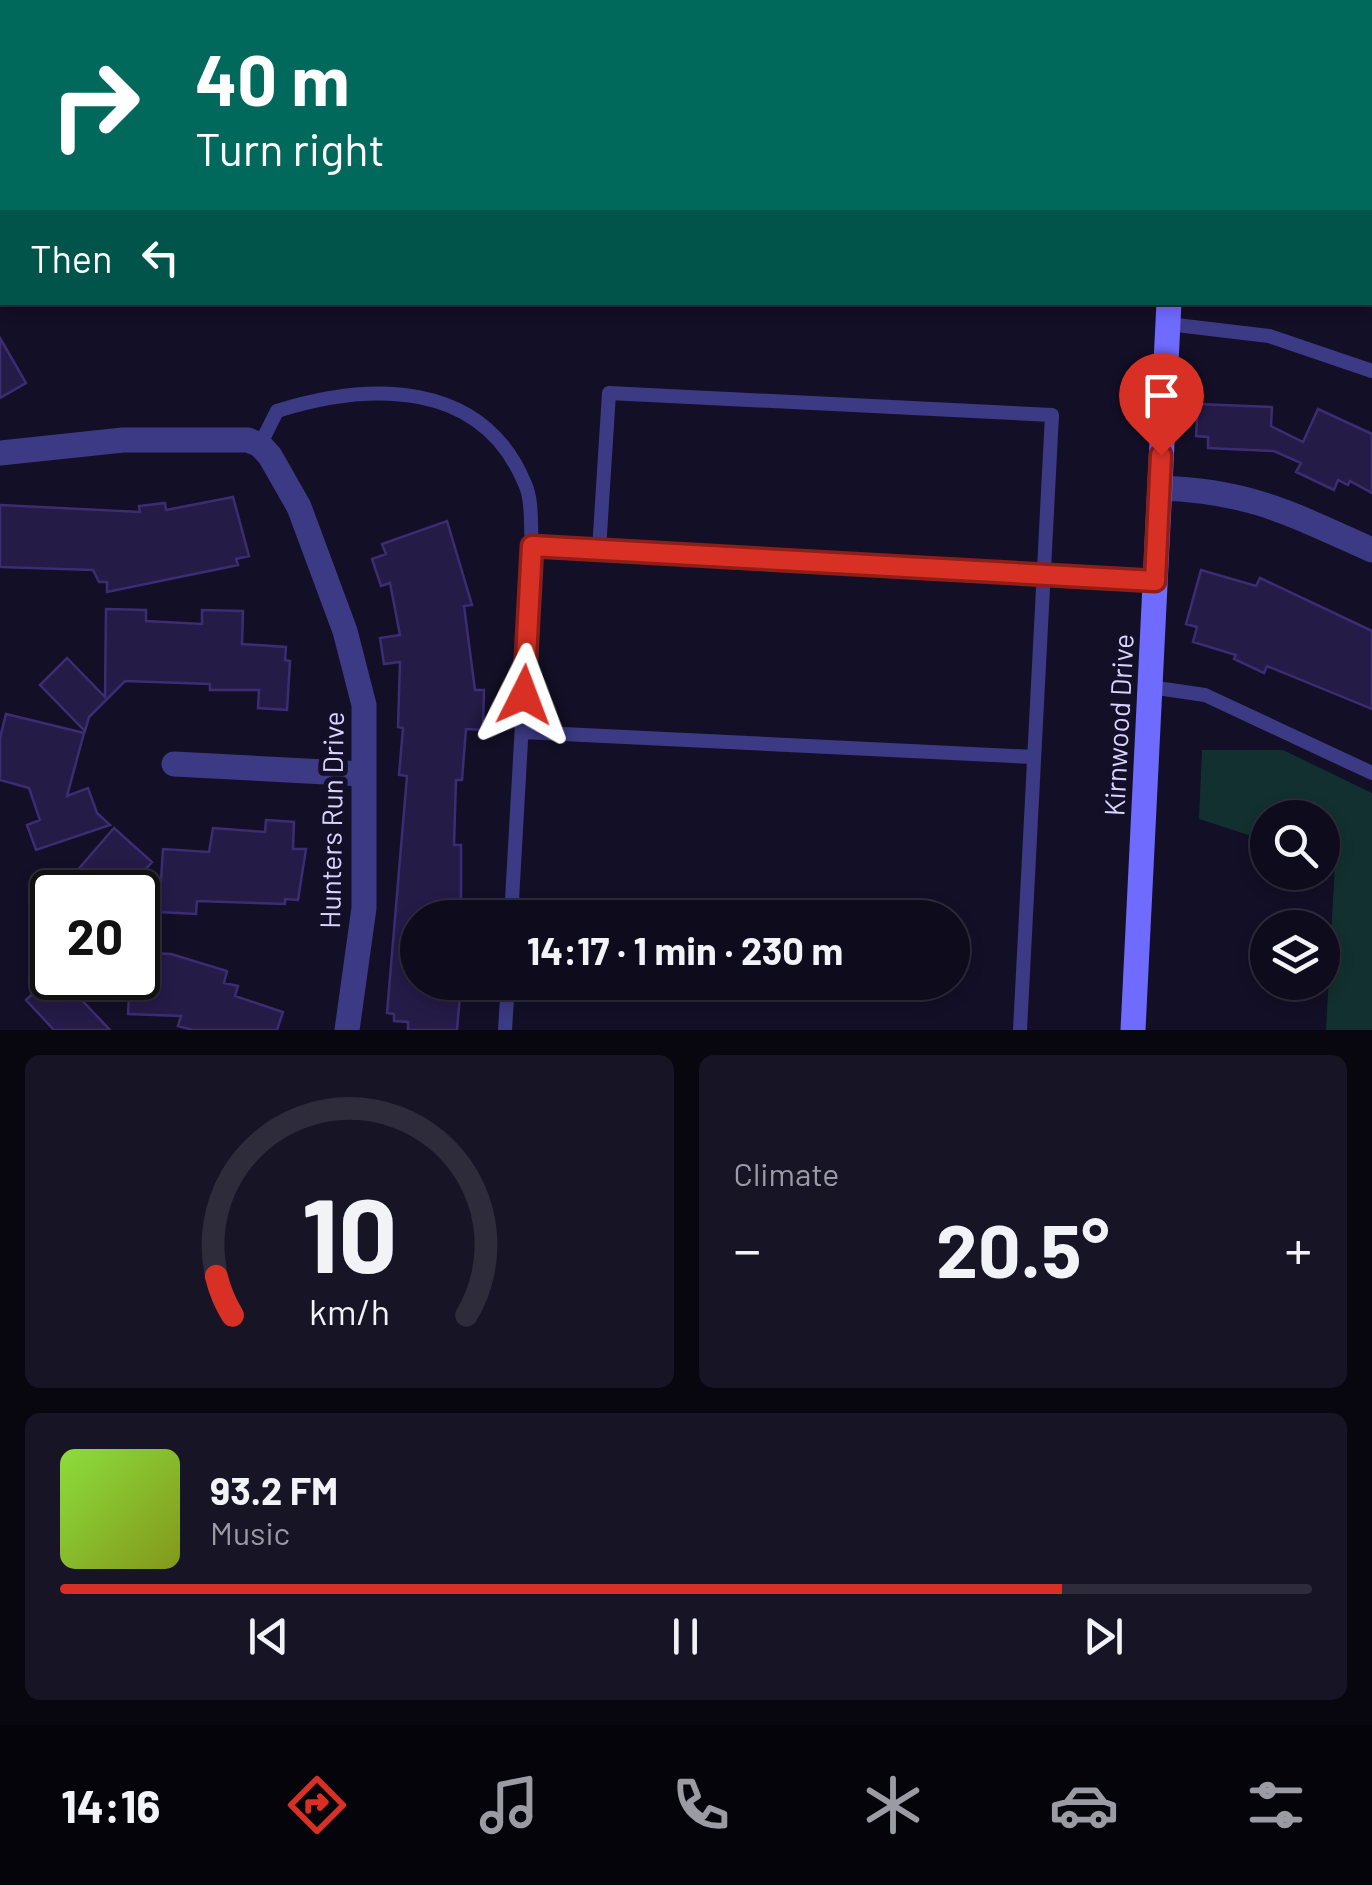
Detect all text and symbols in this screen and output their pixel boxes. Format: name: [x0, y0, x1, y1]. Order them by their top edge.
text: 40 m: [195, 36, 350, 120]
icon: right: [30, 40, 160, 170]
text: Turn right: [195, 121, 385, 175]
icon: left: [133, 230, 188, 285]
text: Then: [30, 235, 113, 281]
pin: [1119, 353, 1204, 456]
icon: arrive: [1134, 368, 1189, 423]
street label: Kirnwood Drive: [1096, 633, 1140, 817]
position arrow: [472, 643, 576, 747]
street label: Hunters Run Drive: [312, 711, 350, 929]
map controls: [1250, 800, 1340, 1000]
button: search: [1250, 800, 1340, 890]
speed limit sign: 20: [30, 870, 160, 1000]
button: layers: [1250, 910, 1340, 1000]
text: 14:17 · 1 min · 230 m: [527, 927, 843, 973]
text: Climate: [734, 1154, 839, 1192]
text: 10: [301, 1169, 397, 1294]
text: 20.5°: [936, 1203, 1110, 1293]
text: −: [734, 1215, 761, 1281]
text: +: [1284, 1215, 1312, 1281]
text: km/h: [309, 1289, 390, 1332]
text: 93.2 FM: [210, 1467, 338, 1513]
text: Music: [210, 1513, 290, 1551]
icon: previous: [241, 1609, 296, 1664]
icon: pause: [658, 1609, 713, 1664]
icon: next: [1076, 1609, 1131, 1664]
icon: directions: [282, 1770, 352, 1840]
icon: music: [474, 1770, 544, 1840]
icon: phone: [666, 1770, 736, 1840]
icon: climate: [858, 1770, 928, 1840]
icon: car: [1049, 1770, 1119, 1840]
icon: filters: [1241, 1770, 1311, 1840]
text: 14:16: [61, 1778, 161, 1832]

